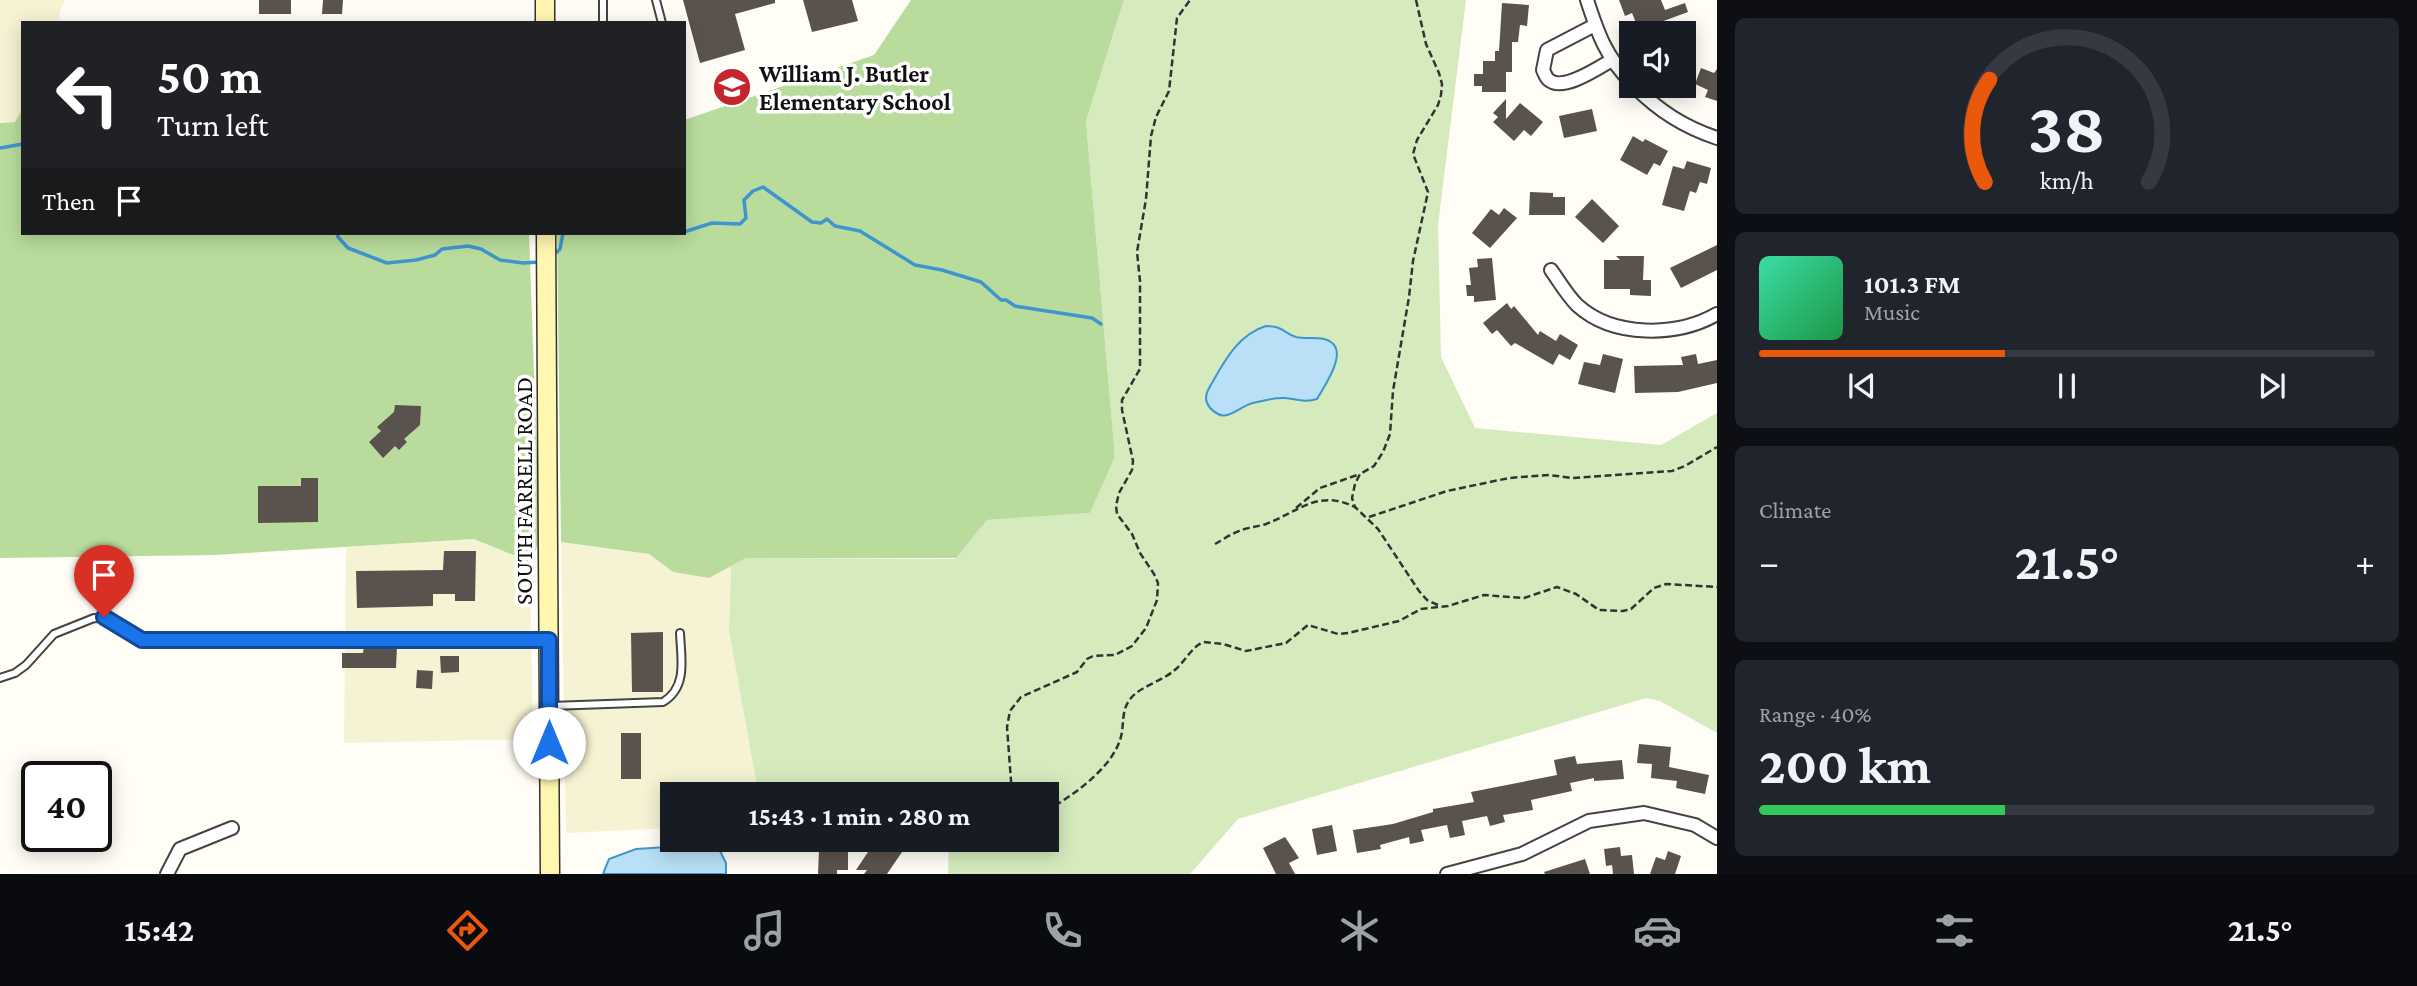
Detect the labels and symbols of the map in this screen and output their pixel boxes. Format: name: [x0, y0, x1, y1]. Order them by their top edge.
place label: William J. Butler Elementary School: [758, 60, 951, 115]
school or university icon: William J. Butler Elementary School: [711, 66, 753, 108]
street label: SOUTH FARRELL ROAD: [510, 377, 537, 605]
pin: [74, 545, 134, 617]
position arrow: [512, 706, 586, 780]
speed limit sign: 40: [21, 761, 112, 852]

